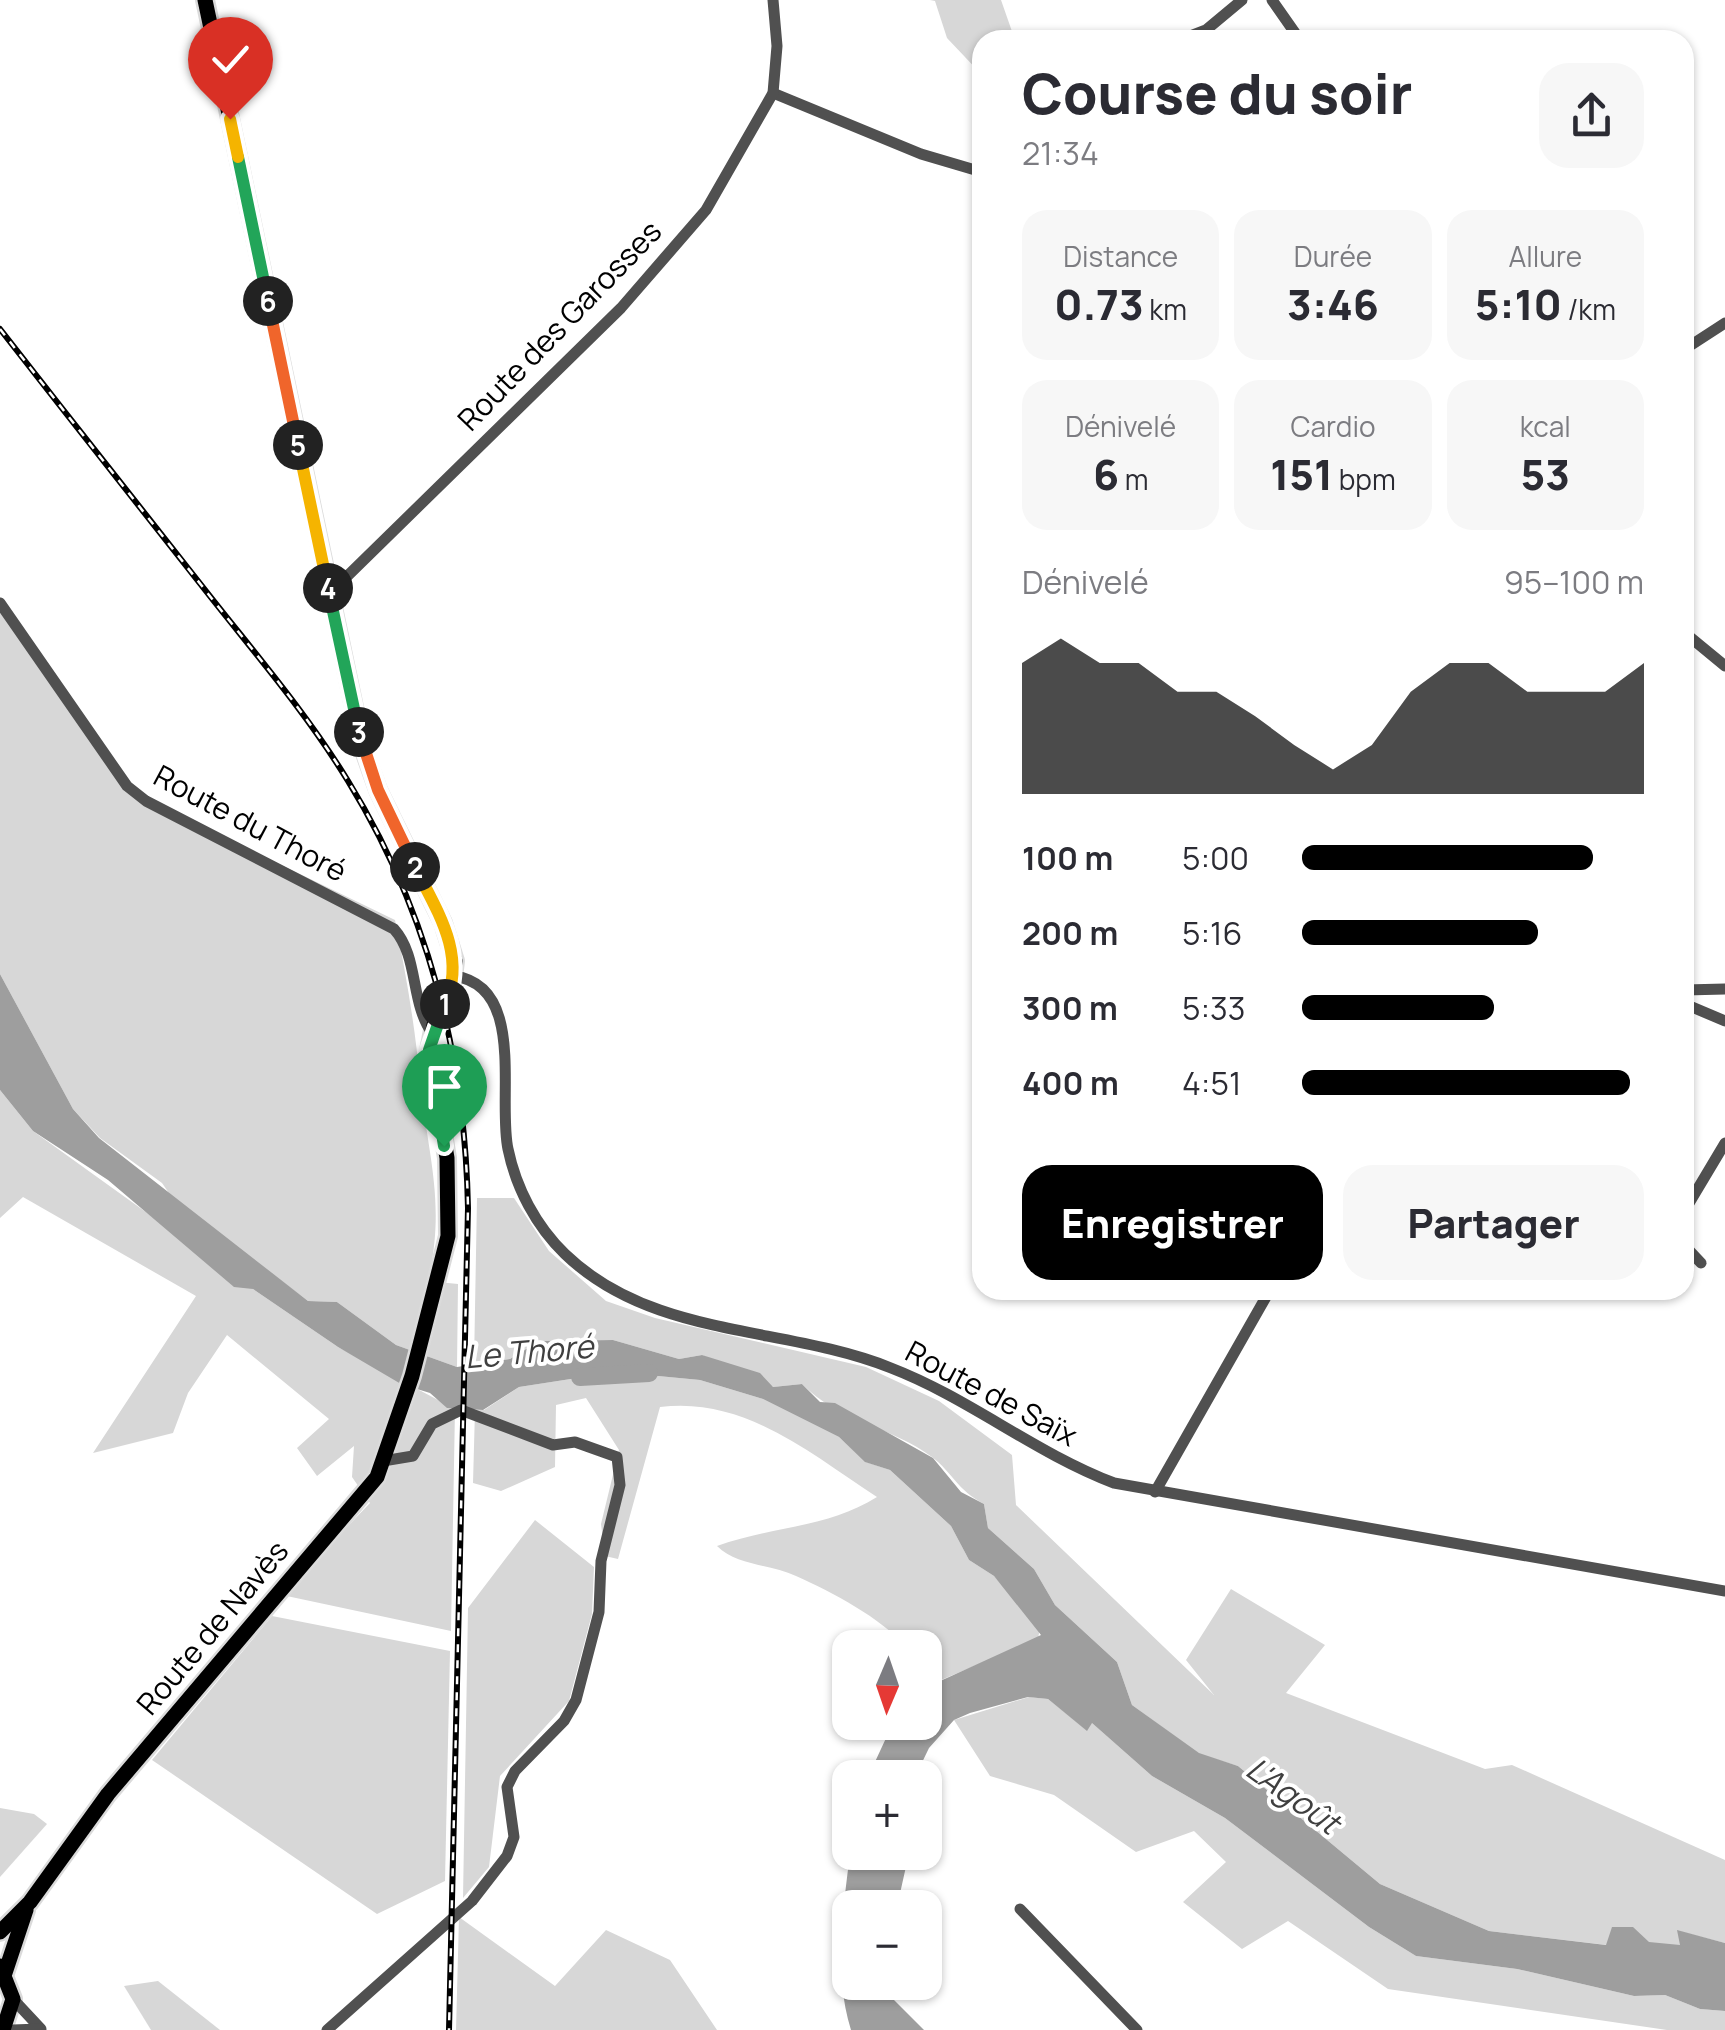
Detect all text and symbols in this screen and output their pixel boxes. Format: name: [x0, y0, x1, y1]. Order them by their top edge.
pin: [188, 17, 273, 120]
icon: check: [203, 32, 258, 87]
text: Course du soir: [1022, 55, 1412, 131]
button: share: [1539, 63, 1644, 168]
text: 21:34: [1022, 131, 1099, 175]
street label: Route des Garosses: [448, 211, 670, 439]
text: Distance: [1063, 237, 1178, 275]
text: Durée: [1294, 237, 1372, 275]
text: Allure: [1509, 237, 1582, 275]
text: 0.73: [1054, 275, 1144, 333]
text: 3:46: [1287, 275, 1379, 333]
text: 5:10: [1475, 275, 1562, 333]
pin: 6: [243, 276, 293, 326]
text: 6: [259, 282, 277, 320]
text: km: [1144, 290, 1187, 328]
text: /km: [1562, 290, 1616, 328]
text: Dénivelé: [1065, 407, 1176, 445]
text: Cardio: [1290, 407, 1376, 445]
text: kcal: [1520, 407, 1571, 445]
pin: 5: [273, 420, 323, 470]
text: 5: [290, 426, 306, 464]
text: 6: [1093, 445, 1119, 503]
text: 151: [1270, 445, 1333, 503]
text: 53: [1521, 445, 1570, 503]
text: m: [1119, 460, 1148, 498]
text: bpm: [1333, 460, 1396, 498]
text: Dénivelé: [1022, 560, 1149, 604]
text: 95–100 m: [1504, 560, 1644, 604]
pin: 4: [303, 563, 353, 613]
text: 4: [319, 569, 337, 607]
pin: 3: [334, 707, 384, 757]
text: 3: [351, 713, 367, 751]
street label: Route du Thoré: [147, 755, 354, 891]
text: 100 m: [1022, 836, 1113, 880]
text: 5:00: [1182, 836, 1249, 880]
pin: 2: [390, 842, 440, 892]
text: 2: [407, 848, 423, 886]
text: 200 m: [1022, 911, 1118, 955]
text: 5:16: [1182, 911, 1242, 955]
pin: 1: [420, 979, 470, 1029]
text: 1: [439, 985, 451, 1023]
text: 300 m: [1022, 986, 1118, 1030]
text: 5:33: [1182, 986, 1245, 1030]
pin: [402, 1044, 487, 1147]
icon: arrive: [417, 1059, 472, 1114]
text: 400 m: [1022, 1061, 1119, 1105]
text: 4:51: [1182, 1061, 1241, 1105]
button: Enregistrer: [1022, 1165, 1323, 1280]
button: Partager: [1343, 1165, 1644, 1280]
water label: Le Thoré: [463, 1323, 597, 1379]
street label: Route de Saïx: [899, 1330, 1085, 1455]
street label: Route de Navès: [127, 1531, 297, 1723]
north arrow: [832, 1630, 942, 1740]
map controls: [832, 1630, 942, 2000]
water label: L'Agoût: [1238, 1746, 1352, 1846]
button: +: [832, 1760, 942, 1870]
button: −: [832, 1890, 942, 2000]

